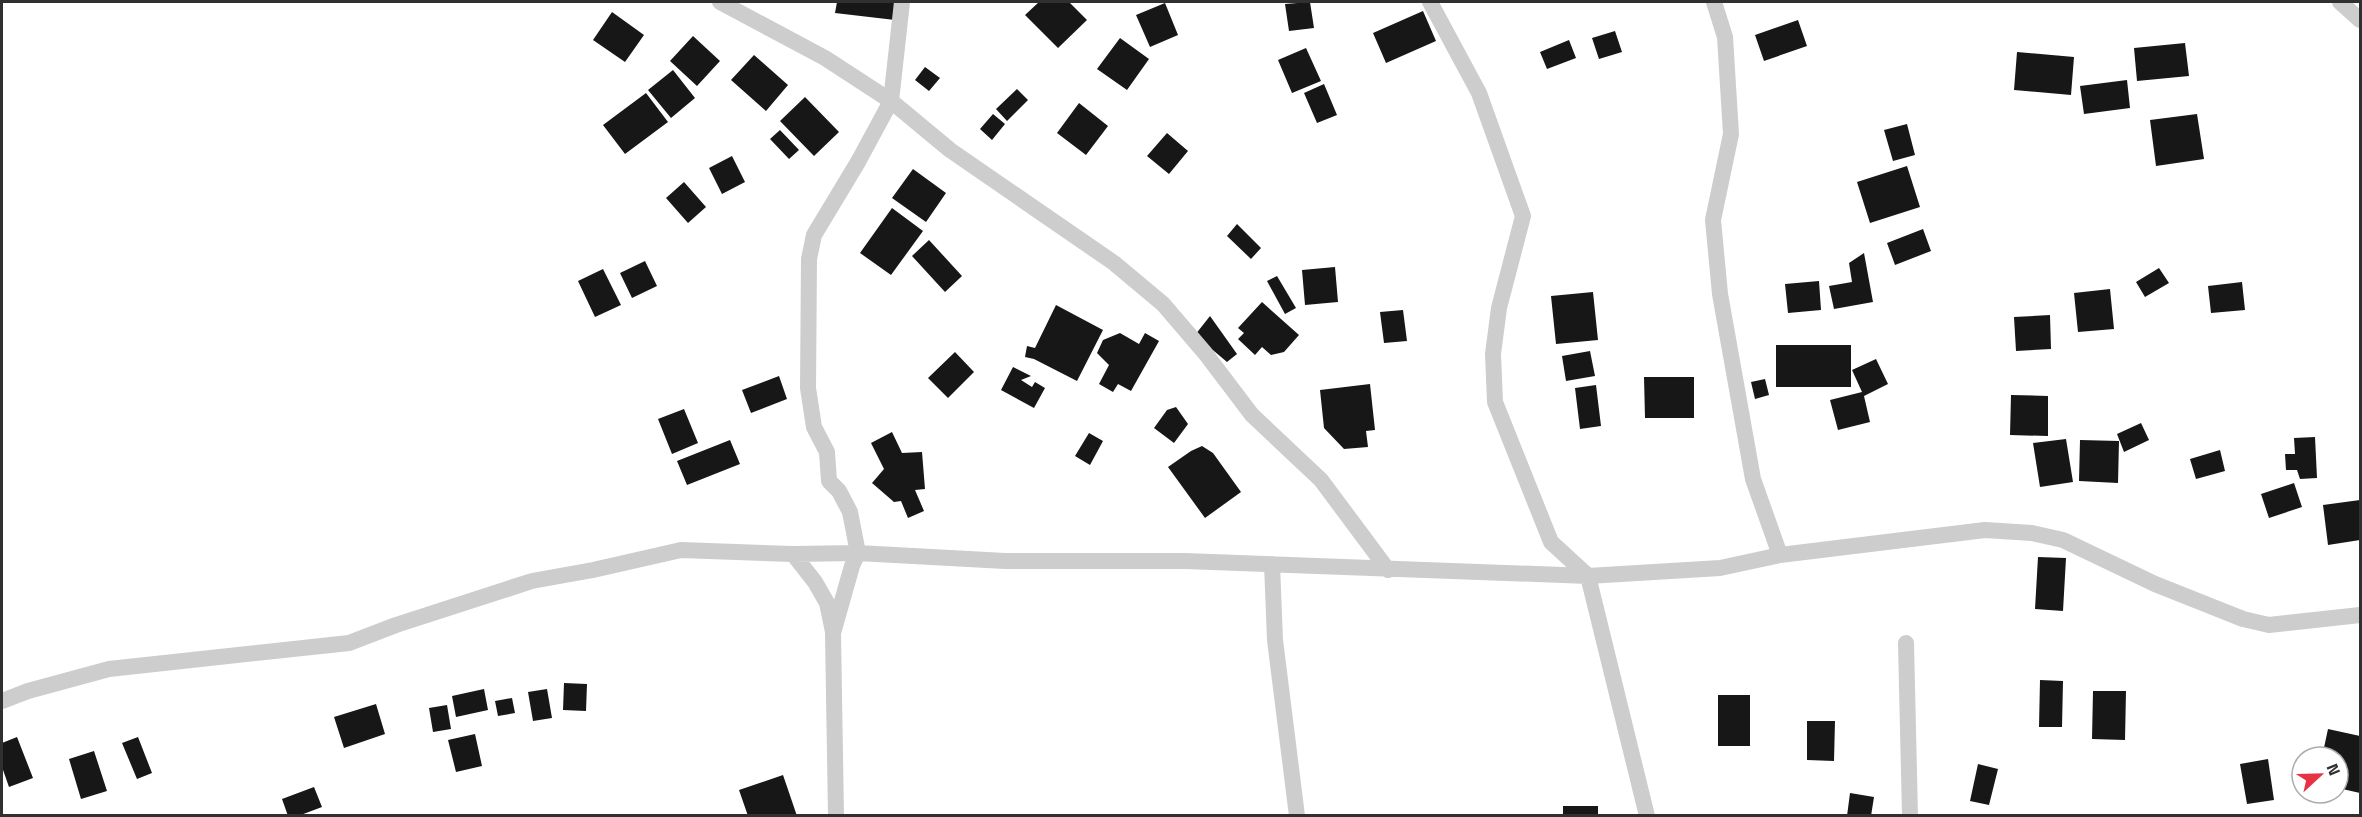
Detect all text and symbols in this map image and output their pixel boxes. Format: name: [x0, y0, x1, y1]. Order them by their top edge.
north arrow: [2290, 745, 2350, 805]
text: N: [2321, 760, 2347, 779]

